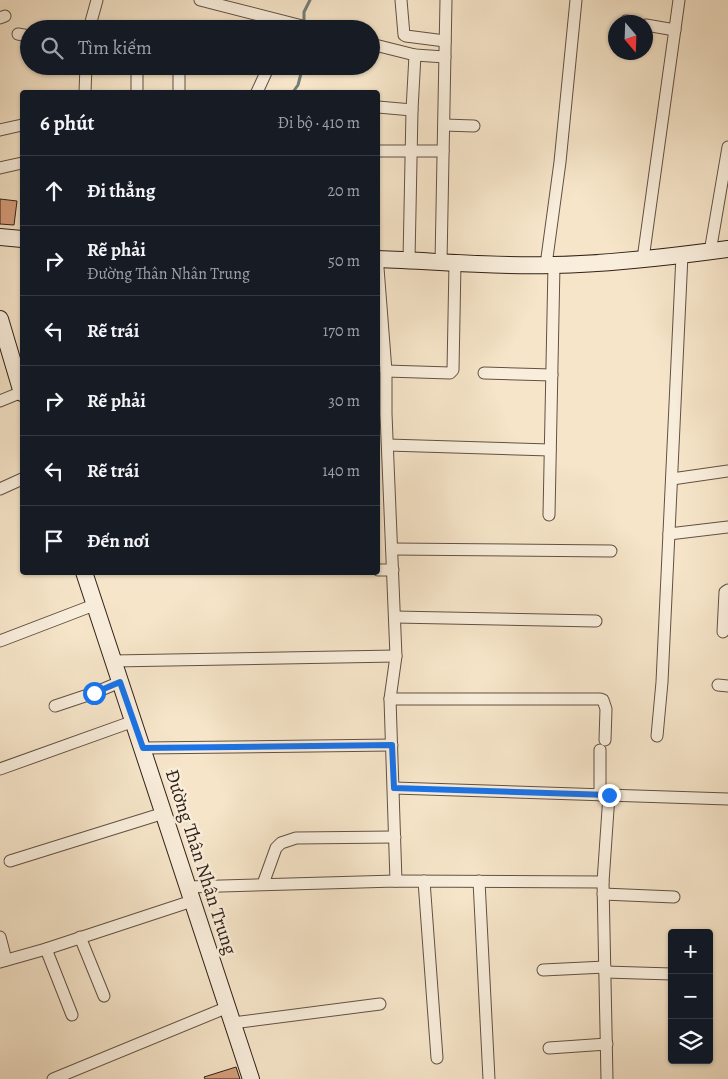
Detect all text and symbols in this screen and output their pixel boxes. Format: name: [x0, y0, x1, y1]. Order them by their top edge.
north arrow: [608, 15, 653, 60]
search box: [20, 20, 380, 75]
icon: search: [38, 34, 66, 62]
text: Tìm kiếm: [78, 35, 152, 61]
text: 6 phút: [40, 109, 95, 137]
text: Đi bộ · 410 m: [278, 112, 360, 134]
icon: ahead: [40, 177, 68, 205]
text: Đi thẳng: [87, 178, 155, 204]
text: 20 m: [327, 180, 360, 202]
text: Rẽ phải: [87, 237, 146, 263]
icon: right: [40, 247, 68, 275]
text: 50 m: [328, 250, 360, 272]
text: Đường Thân Nhân Trung: [87, 263, 250, 285]
icon: left: [40, 317, 68, 345]
text: Rẽ trái: [87, 318, 139, 344]
text: 170 m: [323, 320, 360, 342]
icon: right: [40, 387, 68, 415]
text: Rẽ phải: [87, 388, 146, 414]
text: 30 m: [328, 390, 360, 412]
icon: left: [40, 457, 68, 485]
text: Rẽ trái: [87, 458, 139, 484]
text: 140 m: [322, 460, 360, 482]
icon: arrive: [40, 527, 68, 555]
text: Đến nơi: [87, 528, 149, 554]
route start: [83, 682, 106, 705]
street label: Đường Thân Nhân Trung: [159, 766, 243, 958]
route end: [598, 784, 621, 807]
map controls: [668, 929, 713, 1064]
button: +: [668, 929, 713, 974]
button: −: [668, 974, 713, 1019]
button: layers: [668, 1019, 713, 1064]

